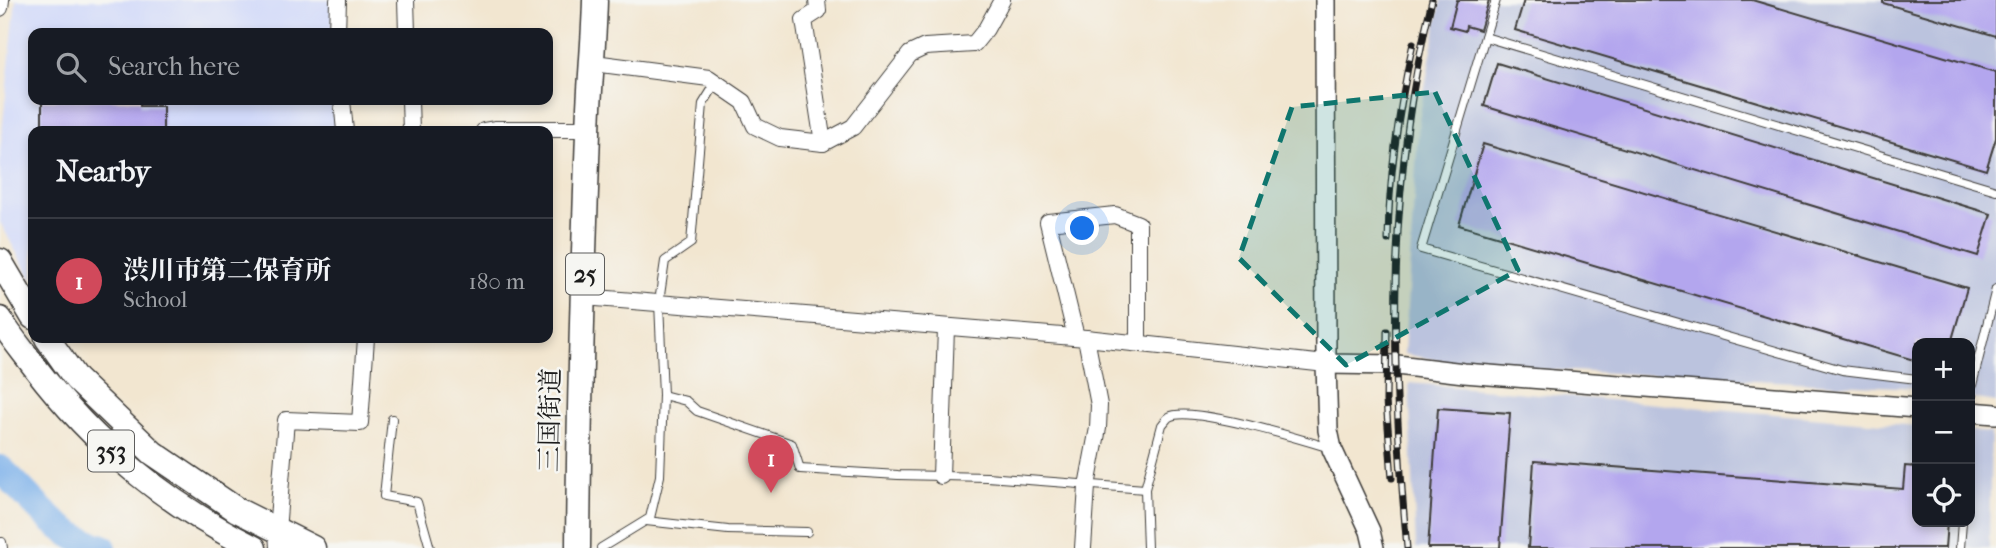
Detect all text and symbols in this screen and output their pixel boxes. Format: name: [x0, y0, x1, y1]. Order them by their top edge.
search box: [28, 28, 553, 105]
icon: search: [52, 48, 90, 86]
text: Search here: [108, 51, 240, 82]
text: Nearby: [56, 154, 151, 189]
your location: [1065, 211, 1099, 245]
road number: 25: [566, 254, 604, 295]
text: 渋川市第二保育所: [123, 255, 331, 286]
text: 1: [75, 268, 83, 295]
text: 180 m: [468, 268, 525, 295]
text: School: [123, 286, 187, 313]
map controls: [1912, 338, 1975, 527]
button: +: [1912, 338, 1975, 401]
street label: 三国街道: [534, 368, 566, 472]
button: −: [1912, 401, 1975, 464]
road number: 353: [88, 430, 134, 472]
pin: 1: [748, 435, 794, 493]
button: locate: [1912, 464, 1975, 527]

